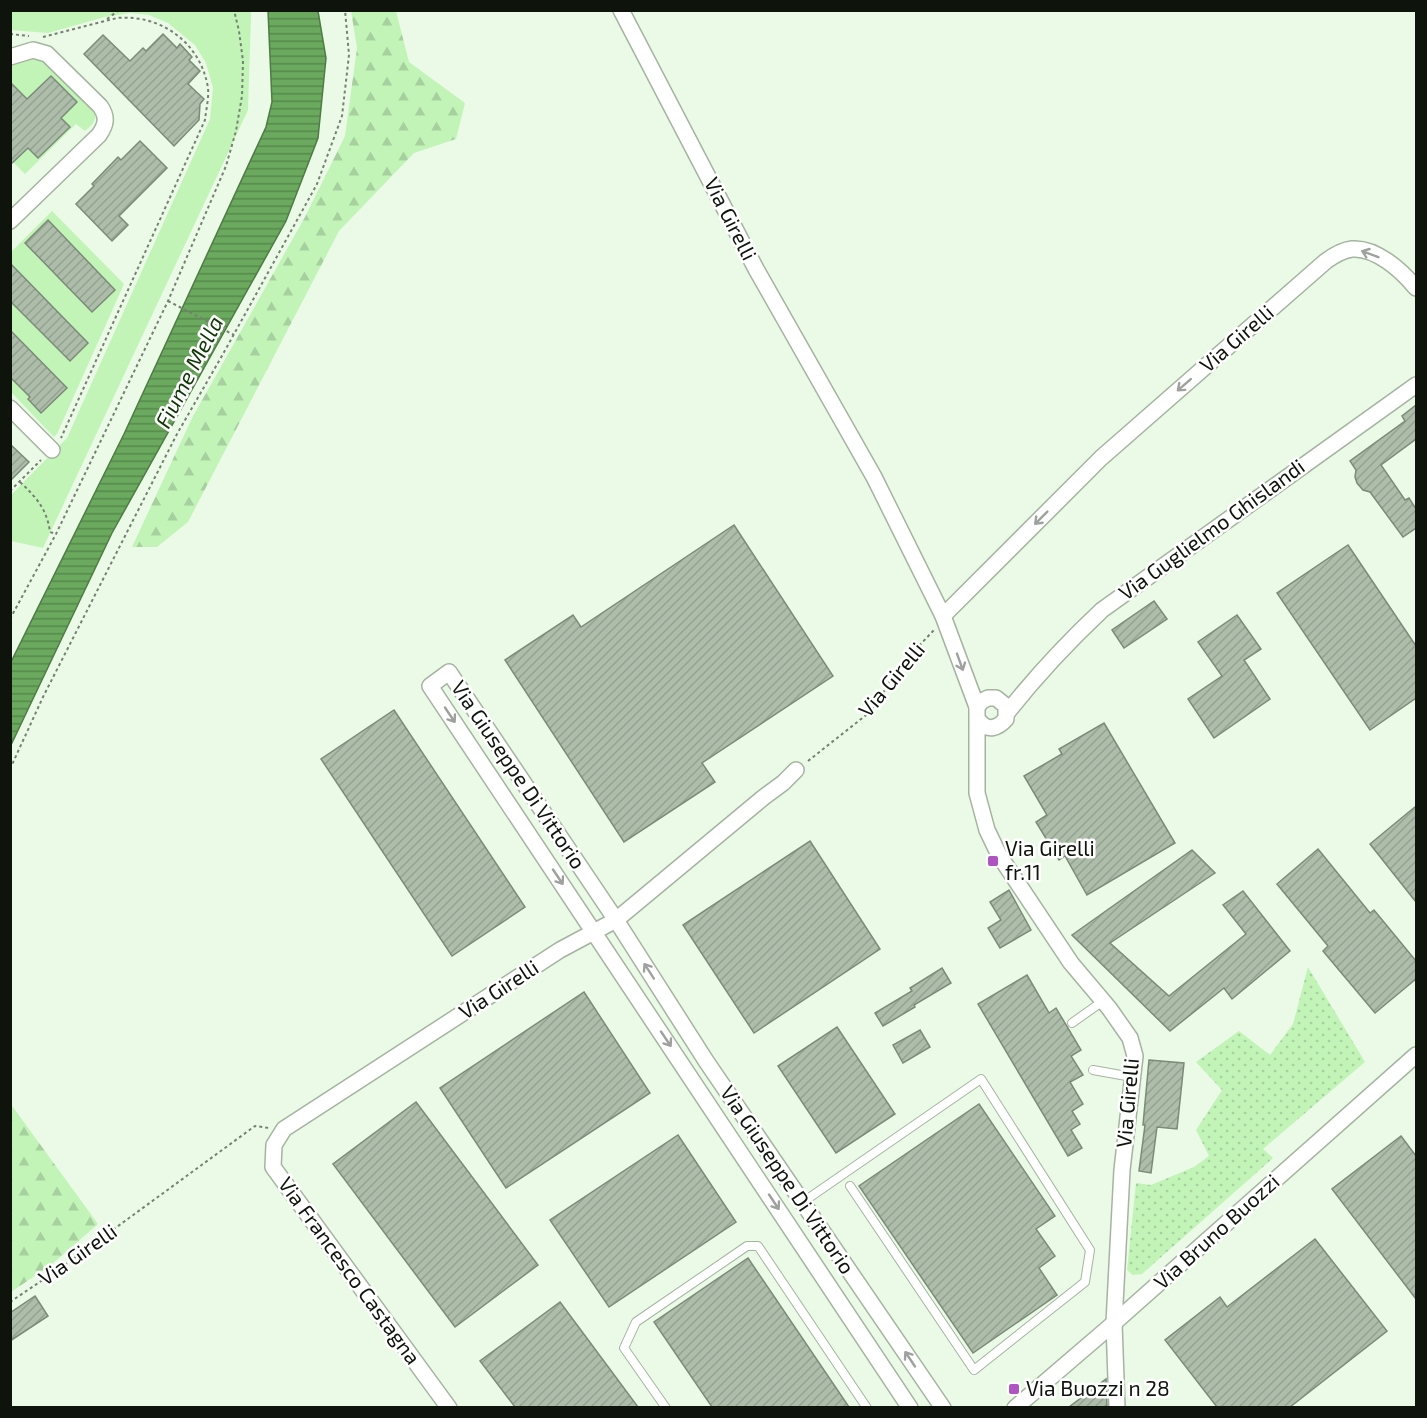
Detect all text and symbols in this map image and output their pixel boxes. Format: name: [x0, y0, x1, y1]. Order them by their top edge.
street label: Via Girelli: [700, 173, 763, 264]
one-way arrow: [1362, 248, 1380, 259]
street label: Via Girelli: [1194, 299, 1278, 377]
water label: Fiume Mella: [149, 311, 227, 432]
one-way arrow: [1177, 378, 1192, 392]
street label: Via Guglielmo Ghislandi: [1113, 453, 1309, 605]
one-way arrow: [1034, 510, 1049, 525]
street label: Via Girelli: [852, 637, 929, 721]
one-way arrow: [955, 652, 966, 671]
street label: Via Giuseppe Di Vittorio: [447, 675, 592, 873]
one-way arrow: [444, 706, 456, 723]
place label: Via Girelli fr.11: [1005, 835, 1095, 884]
marker: Via Girelli fr.11: [986, 854, 1000, 868]
one-way arrow: [552, 869, 564, 885]
street label: Via Girelli: [454, 954, 543, 1024]
one-way arrow: [642, 963, 655, 980]
one-way arrow: [660, 1031, 672, 1047]
street label: Via Girelli: [1110, 1057, 1143, 1149]
street label: Via Giuseppe Di Vittorio: [716, 1080, 861, 1278]
street label: Via Bruno Buozzi: [1148, 1168, 1284, 1294]
street label: Via Francesco Castagna: [274, 1172, 427, 1369]
one-way arrow: [768, 1193, 780, 1210]
street label: Via Girelli: [33, 1218, 121, 1290]
one-way arrow: [904, 1352, 916, 1368]
place label: Via Buozzi n 28: [1026, 1375, 1170, 1400]
marker: Via Buozzi n 28: [1007, 1382, 1021, 1396]

